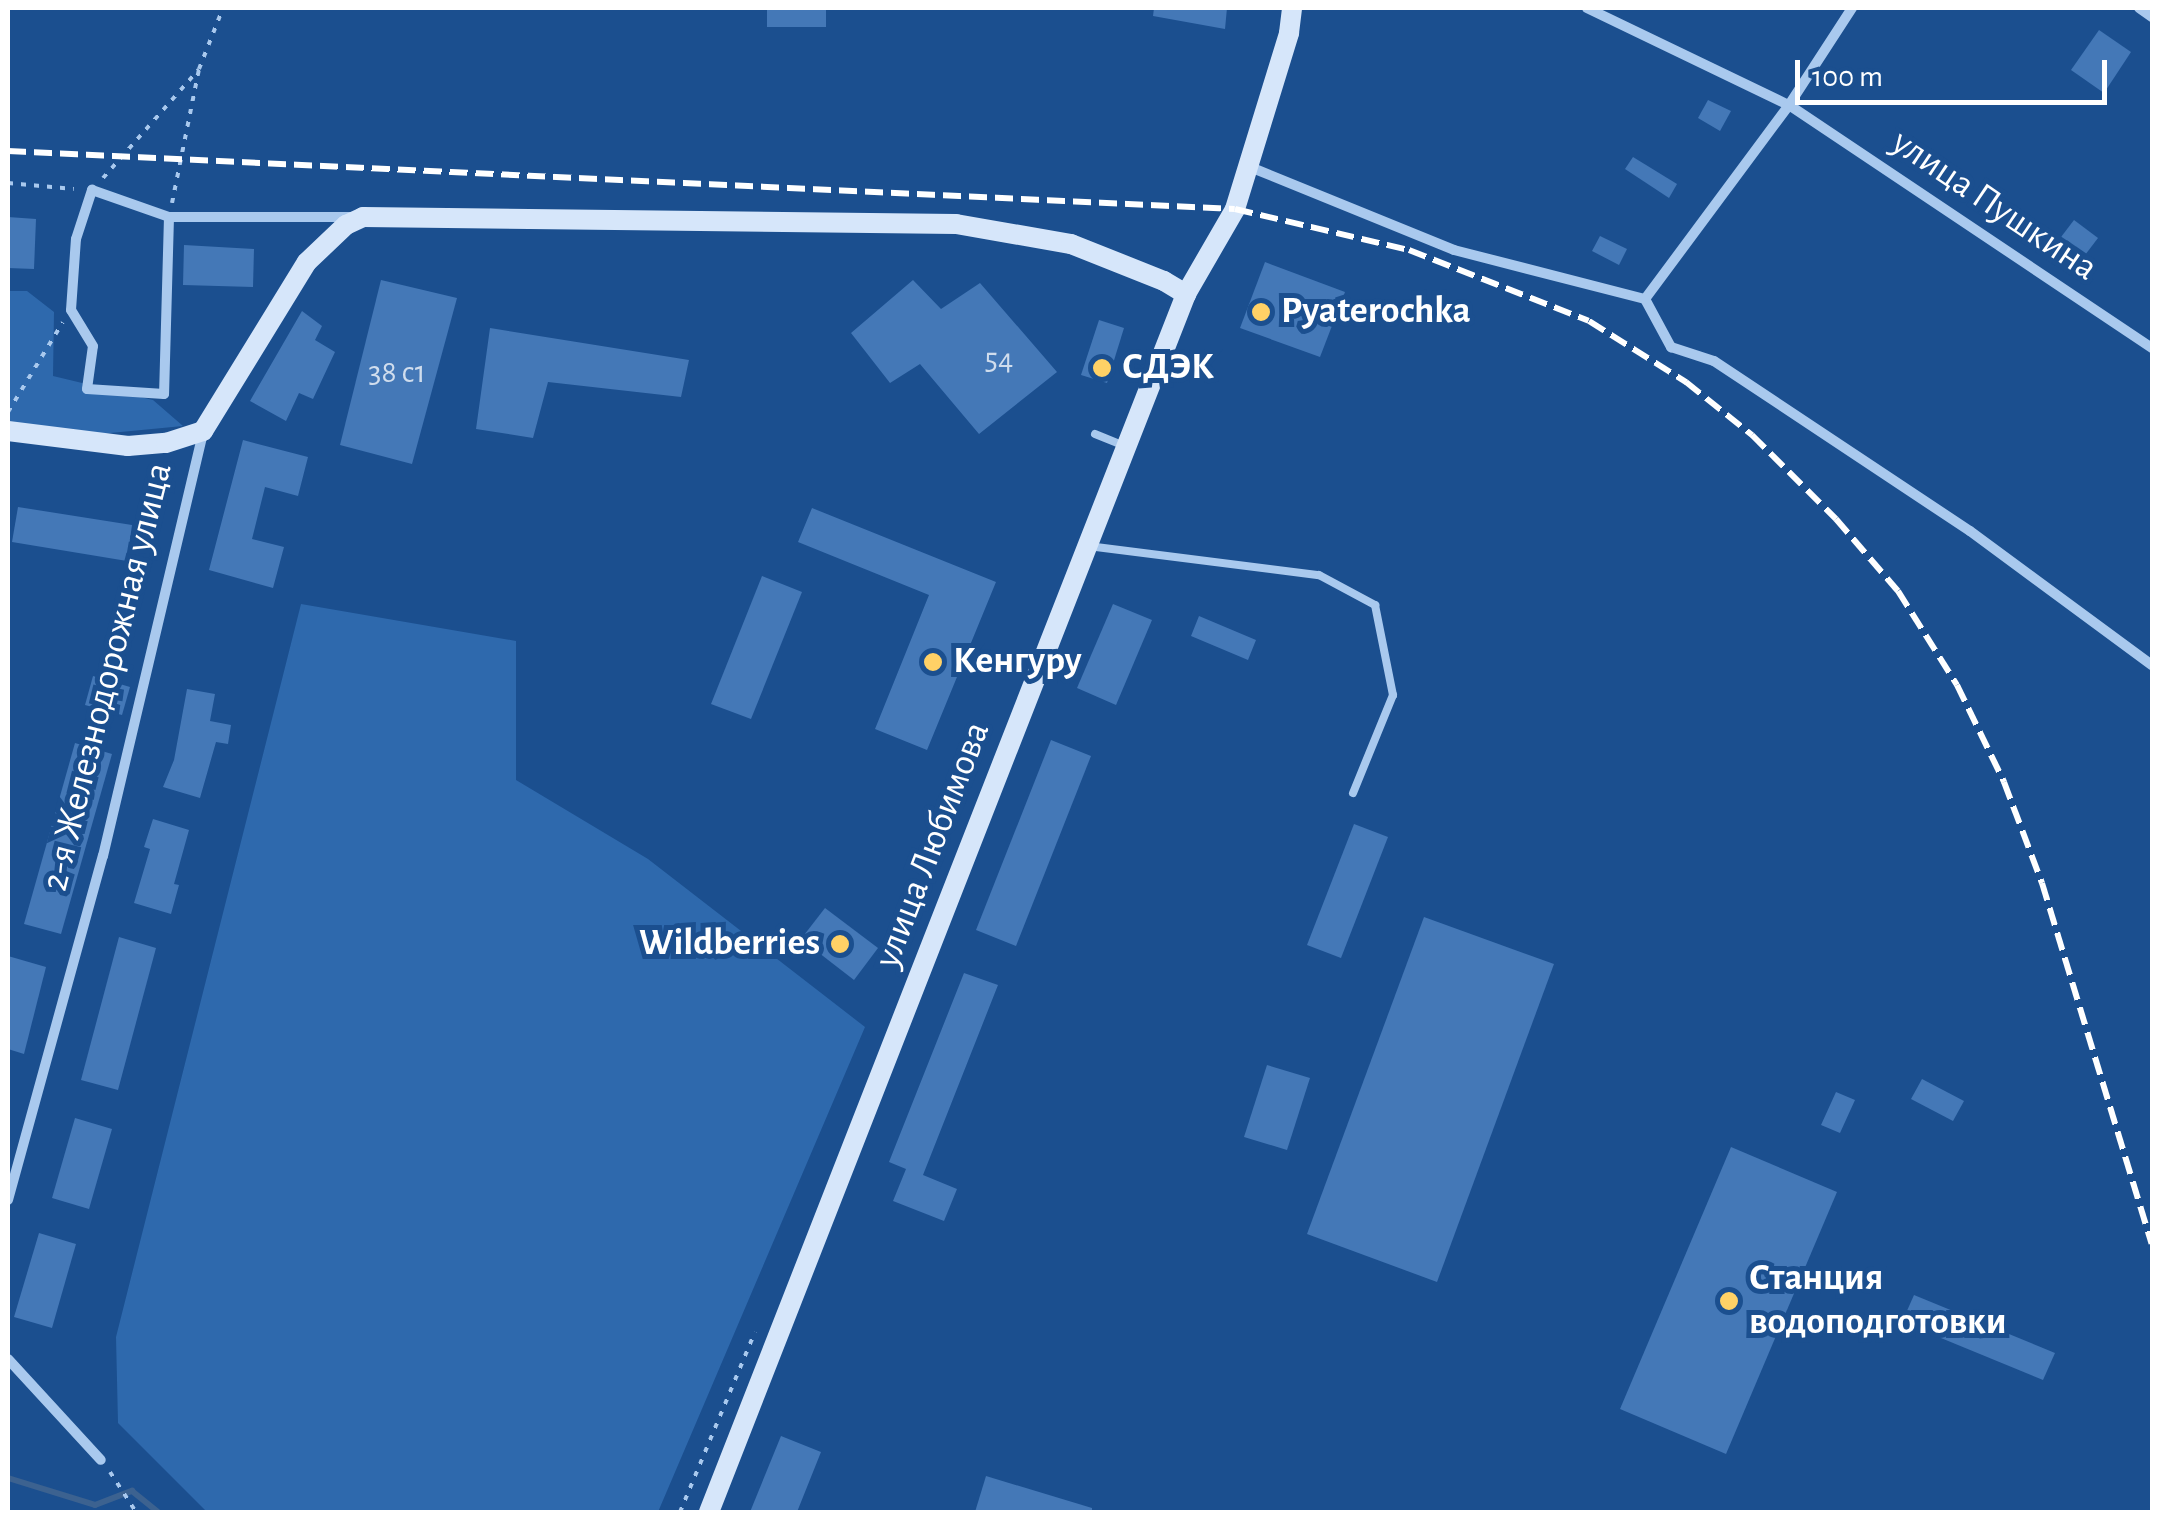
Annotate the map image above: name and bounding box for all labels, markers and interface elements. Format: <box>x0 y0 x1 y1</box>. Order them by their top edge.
scale bar <box>1800 40 2112 102</box>
text: 100 m <box>1812 62 1883 92</box>
street label: улица Пушкина <box>1882 120 2106 292</box>
place label: Pyaterochka <box>1281 289 1471 335</box>
marker: Pyaterochka <box>1250 301 1272 323</box>
house number: 54 <box>985 340 1013 378</box>
place label: СДЭК <box>1122 345 1214 391</box>
house number: 38 с1 <box>368 353 426 391</box>
marker: СДЭК <box>1091 357 1113 379</box>
street label: 2-я Железнодорожная улица <box>33 458 183 896</box>
place label: Кенгуру <box>953 639 1082 685</box>
marker: Кенгуру <box>922 651 944 673</box>
street label: улица Любимова <box>865 716 1001 974</box>
place label: Wildberries <box>639 921 820 967</box>
marker: Wildberries <box>829 933 851 955</box>
place label: Станция водоподготовки <box>1749 1256 2007 1346</box>
marker: Станция водоподготовки <box>1718 1290 1740 1312</box>

